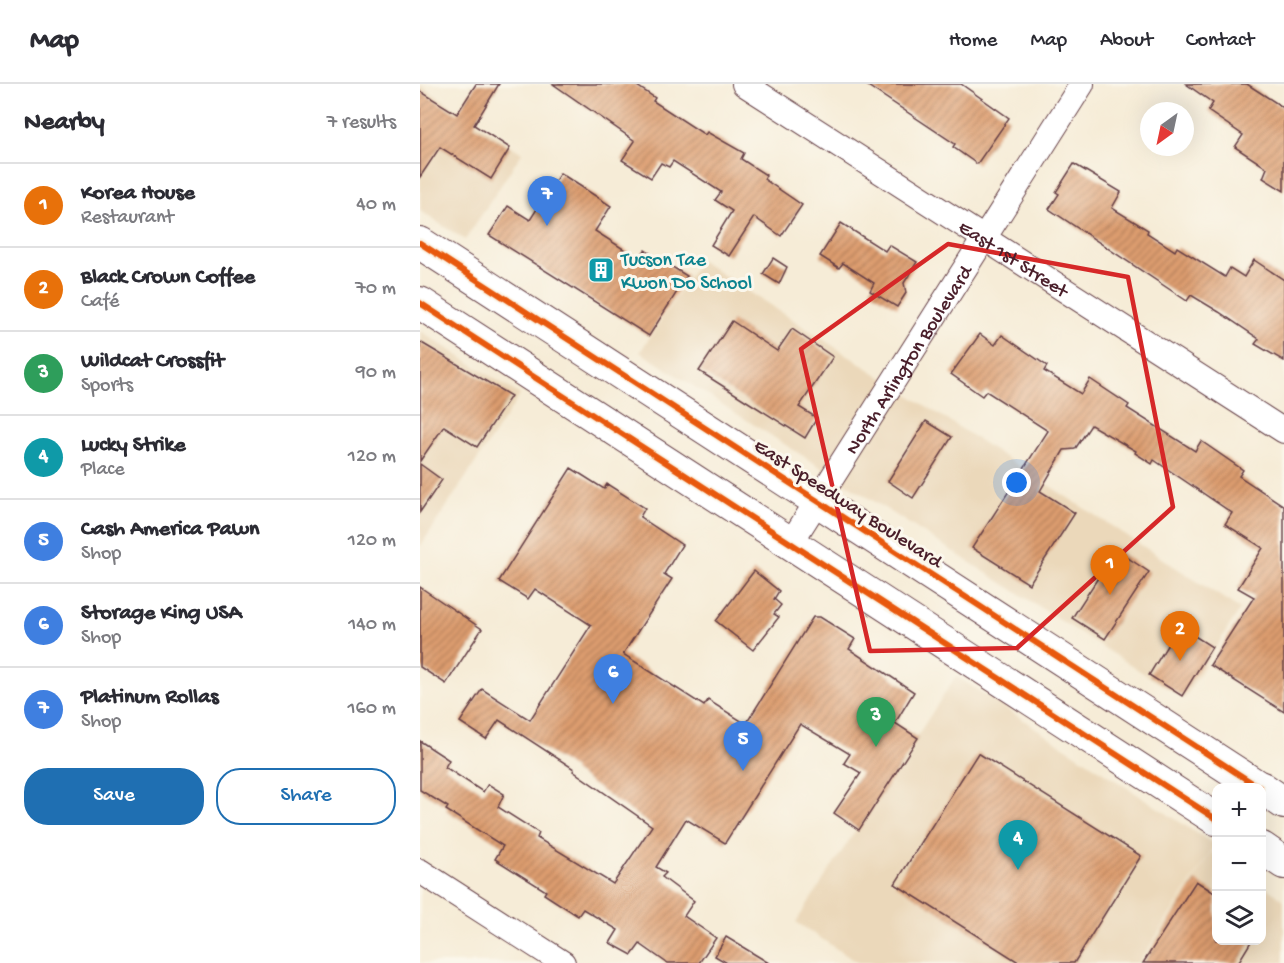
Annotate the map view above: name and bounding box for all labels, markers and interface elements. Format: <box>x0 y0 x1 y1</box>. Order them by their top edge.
text: Map <box>30 25 79 58</box>
text: Home <box>949 29 997 54</box>
text: Map <box>1030 29 1067 54</box>
text: About <box>1100 29 1153 54</box>
text: Contact <box>1186 29 1254 54</box>
north arrow <box>1140 102 1194 156</box>
text: Nearby <box>24 108 105 139</box>
text: 7 results <box>327 112 396 135</box>
pin: 7 <box>528 176 566 226</box>
text: Korea House <box>81 181 195 207</box>
text: 1 <box>39 194 48 217</box>
text: 40 m <box>356 194 396 217</box>
text: Restaurant <box>81 207 174 230</box>
street label: East 1st Street <box>953 217 1073 305</box>
place label: Tucson Tae Kwon Do School <box>620 250 752 296</box>
building icon: Tucson Tae Kwon Do School <box>586 255 616 285</box>
street label: North Arlington Boulevard <box>842 260 980 460</box>
text: Black Crown Coffee <box>81 265 255 291</box>
text: 2 <box>39 278 48 301</box>
text: 70 m <box>355 278 396 301</box>
text: Café <box>81 291 119 314</box>
text: Wildcat Crossfit <box>81 349 224 375</box>
text: 3 <box>38 362 49 385</box>
text: 90 m <box>356 362 396 385</box>
text: Sports <box>81 375 133 398</box>
text: Lucky Strike <box>81 433 186 459</box>
street label: East Speedway Boulevard <box>749 435 947 576</box>
text: 4 <box>39 446 48 469</box>
text: 120 m <box>348 446 396 469</box>
text: Place <box>81 459 125 482</box>
your location <box>1002 468 1031 497</box>
text: Cash America Pawn <box>81 517 260 543</box>
text: 5 <box>38 530 49 553</box>
text: 120 m <box>348 530 396 553</box>
text: Shop <box>81 543 121 566</box>
pin: 1 <box>1090 546 1130 595</box>
text: Storage King USA <box>81 601 242 627</box>
pin: 2 <box>1160 612 1200 661</box>
text: 6 <box>38 614 49 637</box>
text: 140 m <box>348 614 396 637</box>
text: Shop <box>81 627 121 650</box>
pin: 6 <box>594 654 632 704</box>
text: Platinum Rollas <box>81 685 219 711</box>
text: 7 <box>38 698 49 721</box>
text: 160 m <box>347 698 396 721</box>
pin: 3 <box>856 698 896 747</box>
text: Shop <box>81 711 121 734</box>
pin: 5 <box>724 722 762 771</box>
button: Save <box>24 768 204 825</box>
button: Share <box>216 768 396 825</box>
map controls <box>1212 783 1266 945</box>
button: + <box>1212 783 1266 837</box>
pin: 4 <box>998 820 1038 870</box>
button: − <box>1212 837 1266 891</box>
button: layers <box>1212 891 1266 945</box>

